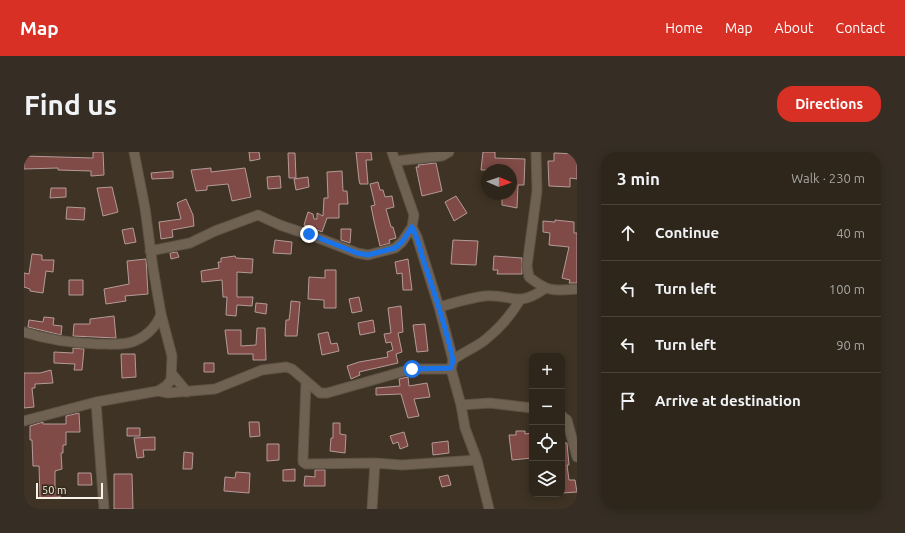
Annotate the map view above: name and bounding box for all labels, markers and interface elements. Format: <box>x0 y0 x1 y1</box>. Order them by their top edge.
text: Map <box>20 17 59 39</box>
text: Home <box>665 20 703 36</box>
text: Map <box>725 20 753 36</box>
text: About <box>775 20 814 36</box>
text: Contact <box>836 20 885 36</box>
button: Directions <box>777 86 881 122</box>
text: Find us <box>24 89 117 120</box>
north arrow <box>481 164 517 200</box>
text: 3 min <box>617 169 660 188</box>
text: Walk · 230 m <box>791 171 865 185</box>
icon: ahead <box>617 222 639 244</box>
text: Continue <box>655 224 719 241</box>
route end <box>300 225 318 243</box>
text: 40 m <box>836 226 865 240</box>
icon: left <box>617 278 639 300</box>
text: Turn left <box>655 280 716 297</box>
text: 100 m <box>829 282 865 296</box>
icon: left <box>617 334 639 356</box>
text: Turn left <box>655 336 716 353</box>
text: 90 m <box>836 338 865 352</box>
map controls <box>529 353 565 497</box>
button: + <box>529 353 565 389</box>
route start <box>403 360 421 378</box>
button: − <box>529 389 565 425</box>
icon: arrive <box>617 390 639 412</box>
text: Arrive at destination <box>655 392 801 409</box>
button: locate <box>529 425 565 461</box>
button: layers <box>529 461 565 497</box>
scale bar <box>36 481 103 500</box>
text: 50 m <box>42 484 66 496</box>

